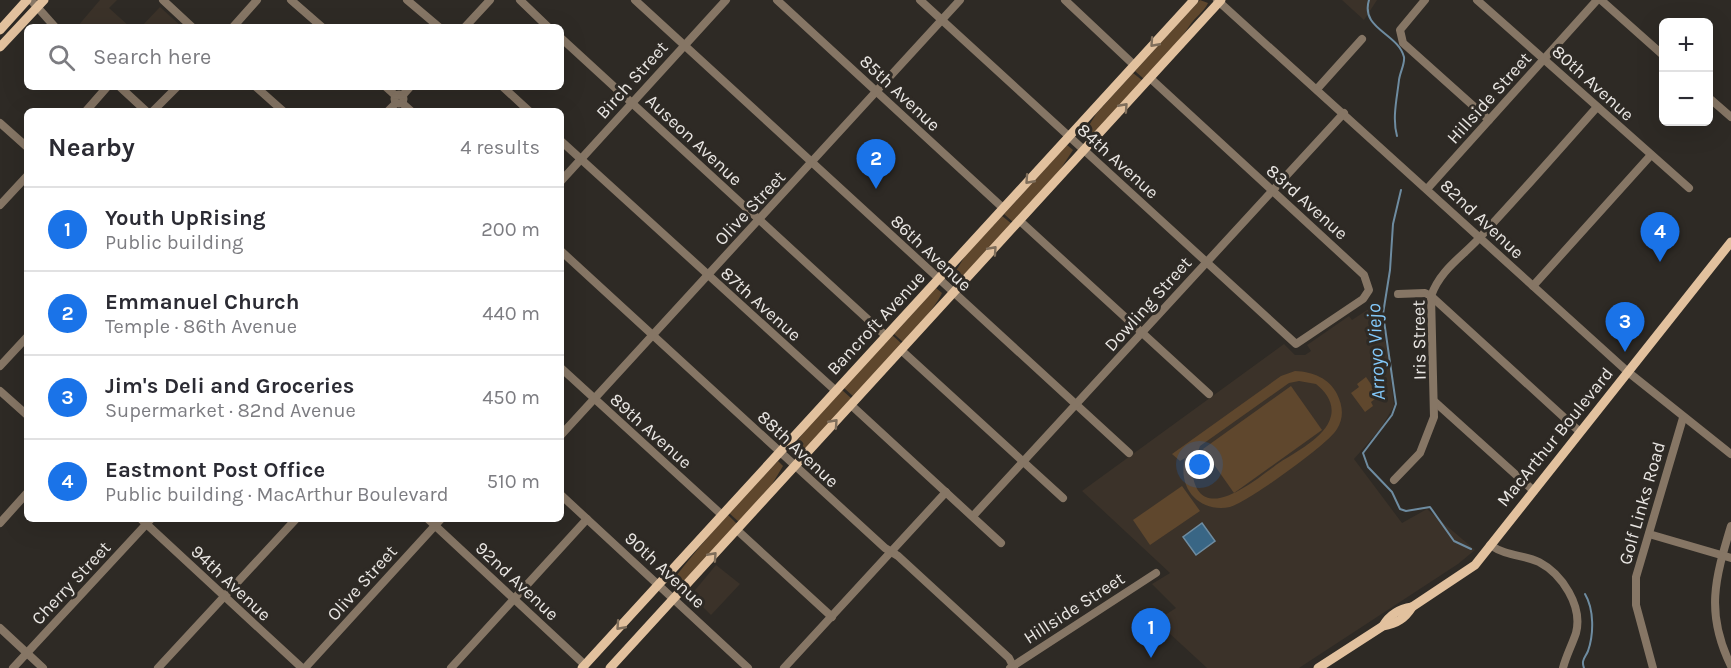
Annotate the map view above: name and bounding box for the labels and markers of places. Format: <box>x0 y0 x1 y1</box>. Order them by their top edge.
pin: 2 <box>856 140 896 189</box>
pin: 4 <box>1640 212 1680 262</box>
pin: 3 <box>1606 302 1644 352</box>
pin: 1 <box>1132 608 1170 658</box>

